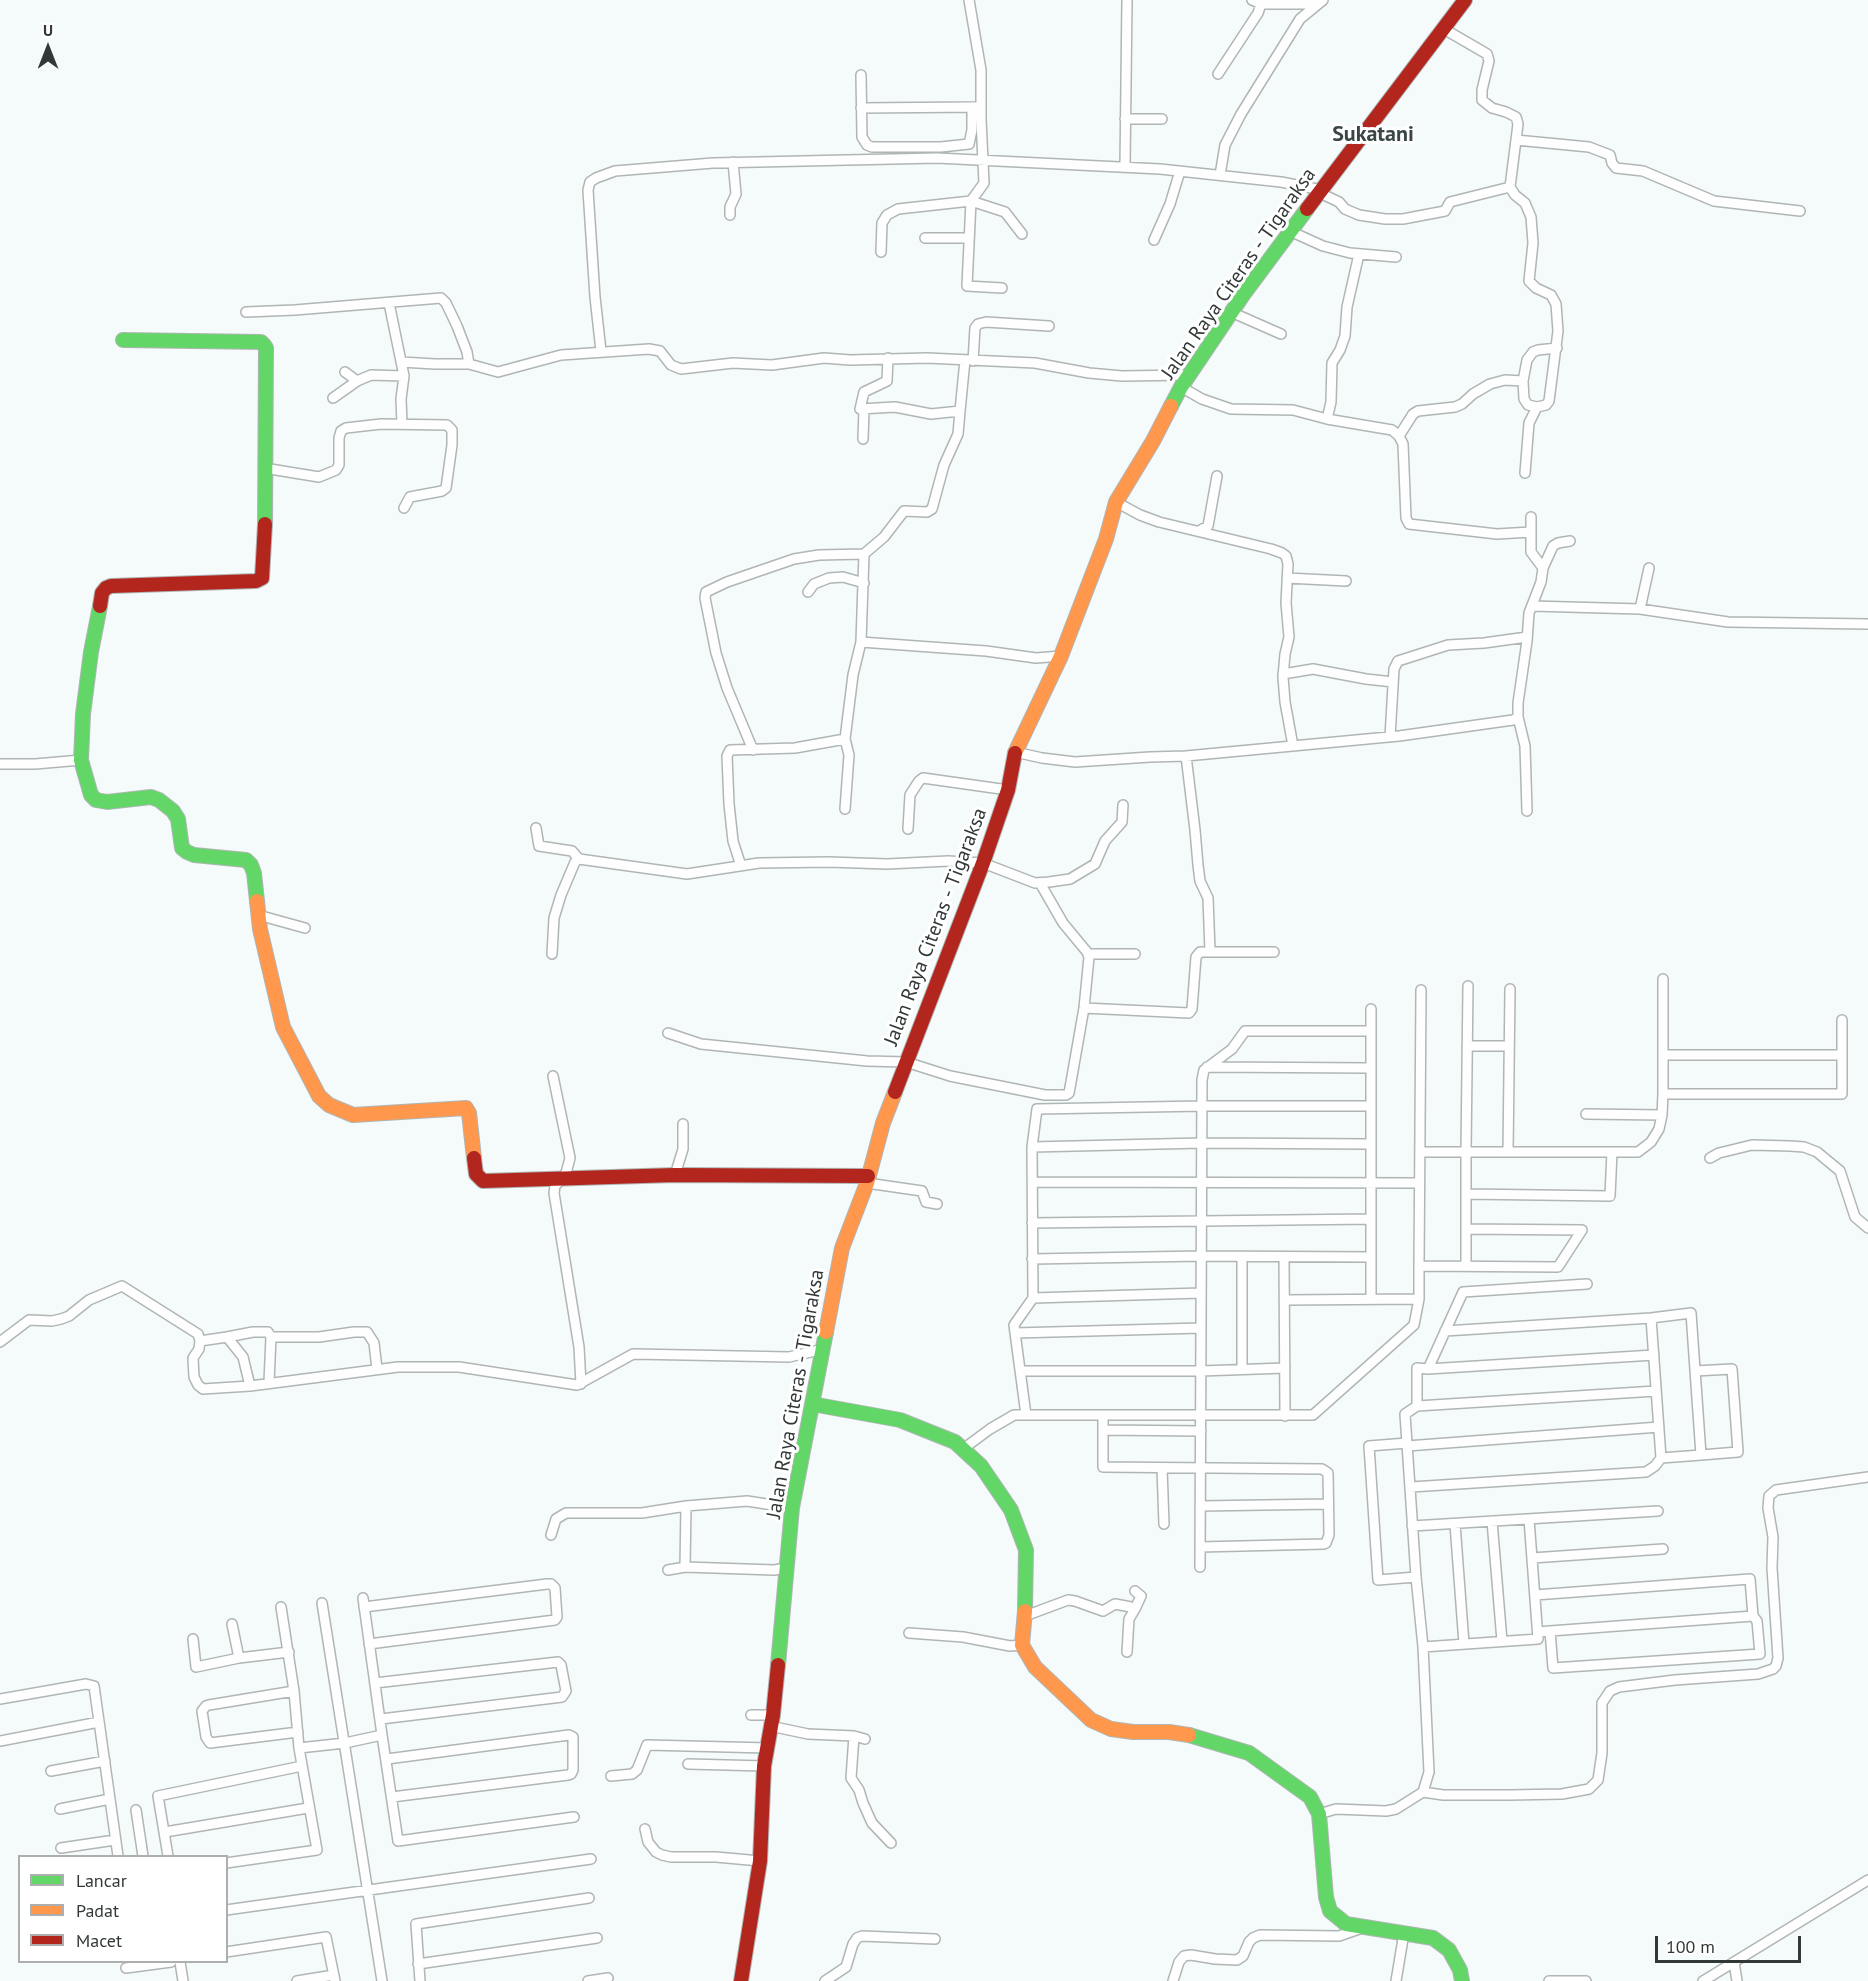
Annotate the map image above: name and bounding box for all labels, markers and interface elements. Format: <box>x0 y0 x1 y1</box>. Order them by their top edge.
north arrow <box>18 18 78 78</box>
text: U <box>43 20 53 40</box>
district label: Sukatani <box>1332 122 1414 148</box>
street label: Jalan Raya Citeras - Tigaraksa <box>1157 164 1321 384</box>
street label: Jalan Raya Citeras - Tigaraksa <box>880 805 992 1049</box>
street label: Jalan Raya Citeras - Tigaraksa <box>762 1268 830 1520</box>
legend <box>18 1855 228 1963</box>
text: Lancar <box>76 1869 127 1892</box>
text: Padat <box>76 1899 119 1922</box>
scale bar <box>1658 1924 1804 1962</box>
text: Macet <box>76 1929 122 1952</box>
text: 100 m <box>1666 1935 1715 1958</box>

